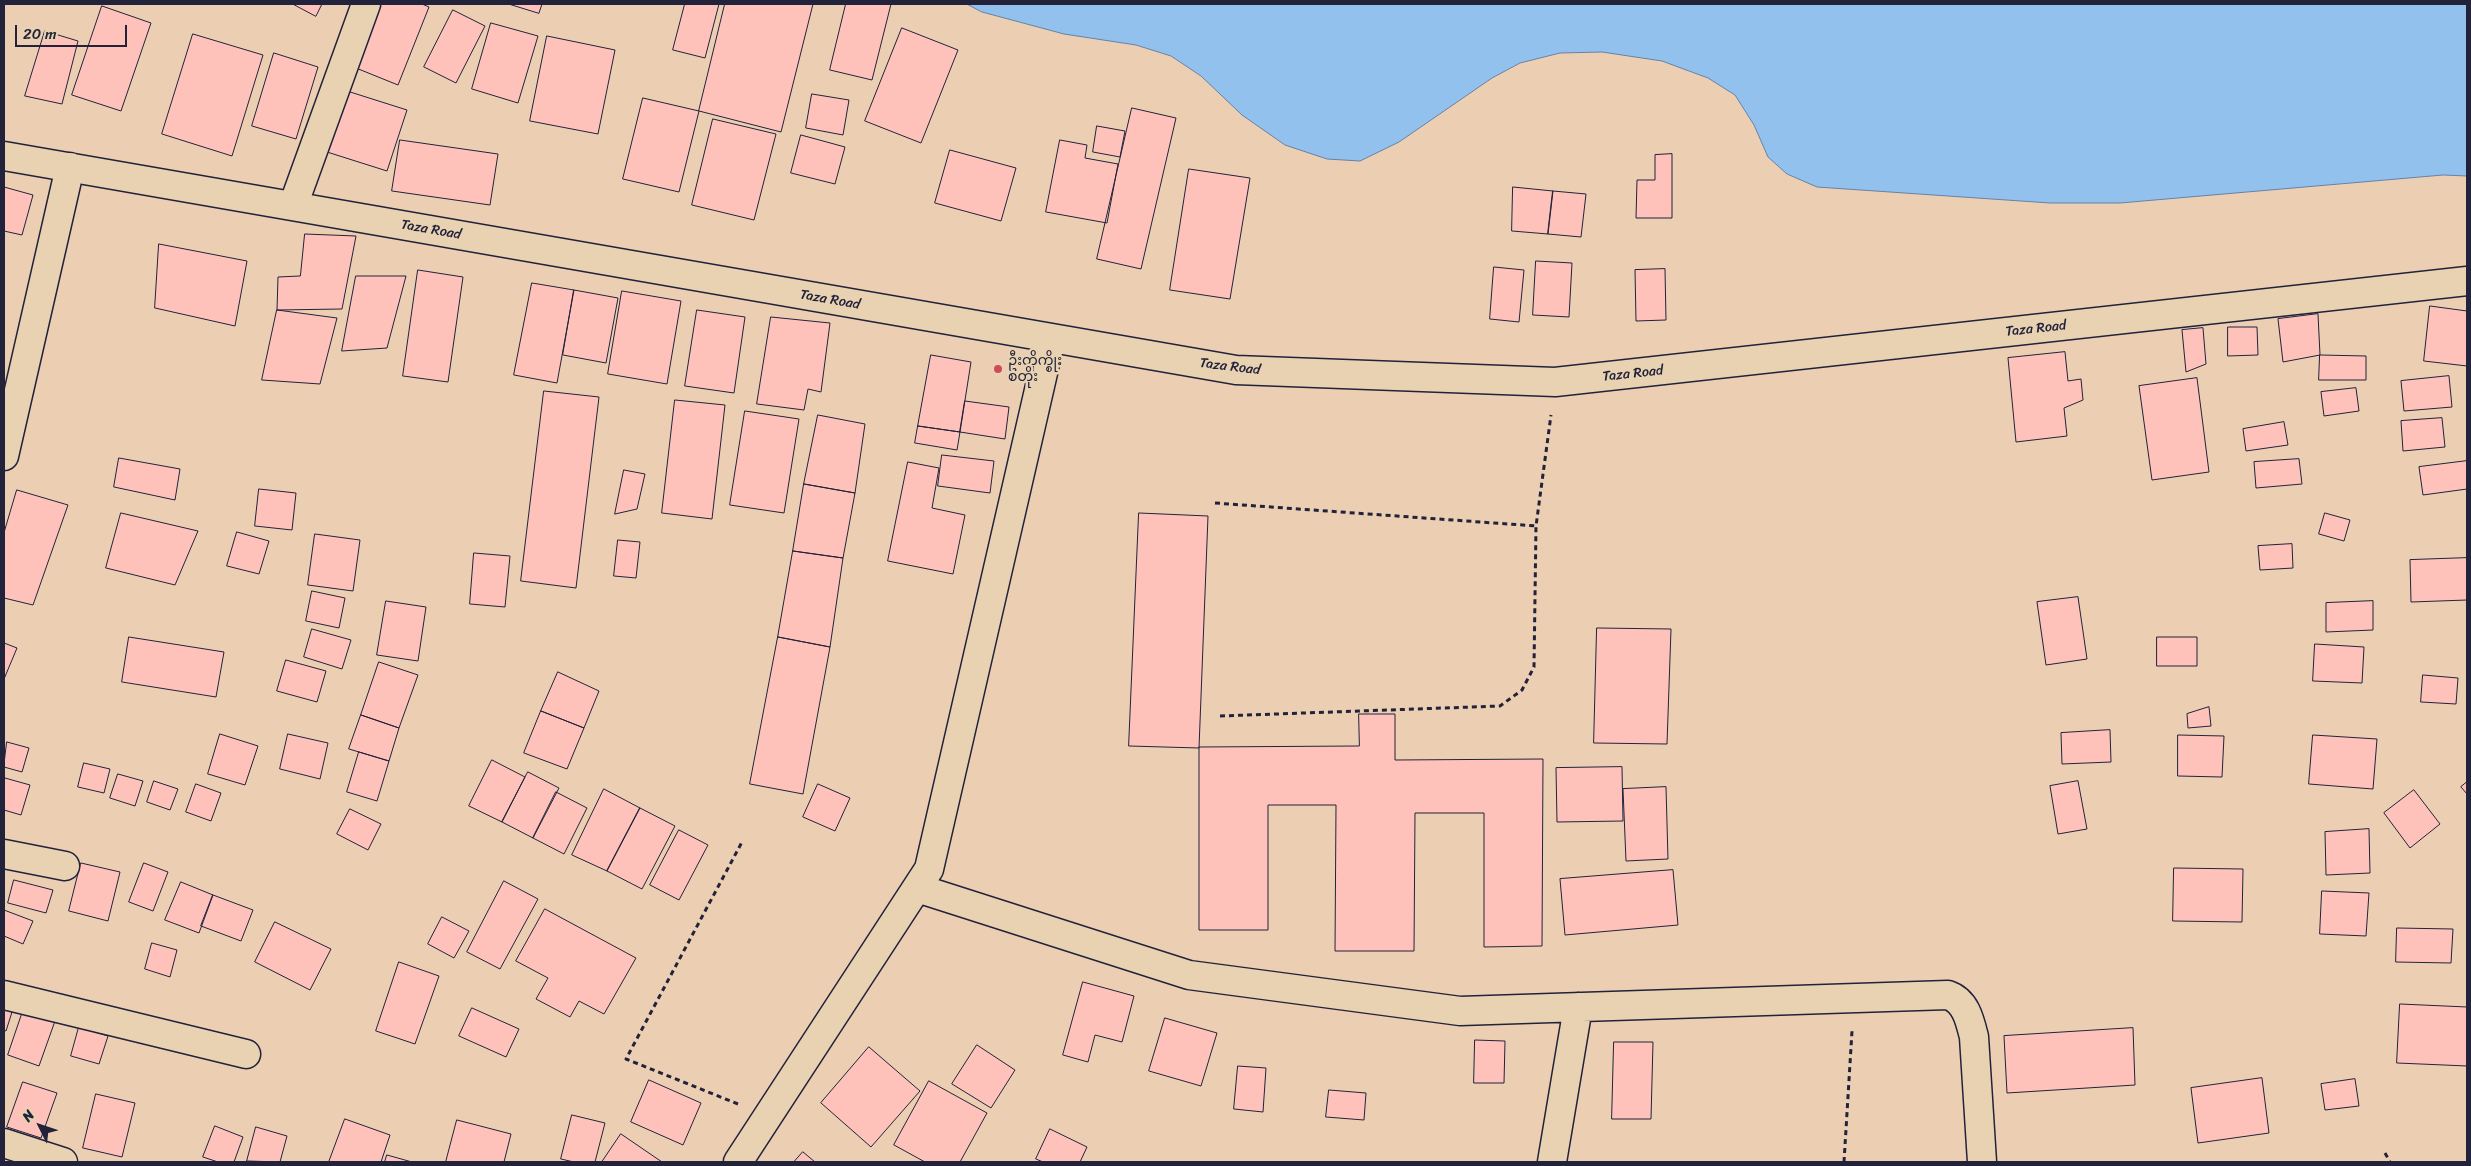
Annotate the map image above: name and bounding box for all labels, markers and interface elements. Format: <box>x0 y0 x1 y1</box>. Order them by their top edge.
scale bar <box>18 15 130 47</box>
text: 20 m <box>23 21 57 47</box>
street label: Taza Road <box>400 216 462 244</box>
street label: Taza Road <box>799 286 861 314</box>
street label: Taza Road <box>2005 317 2067 341</box>
place label: ဦးတိုက္စိုး စတိုး <box>1008 353 1062 386</box>
street label: Taza Road <box>1199 355 1261 379</box>
street label: Taza Road <box>1602 362 1664 386</box>
marker: ဦးတိုက္စိုး စတိုး <box>992 363 1004 375</box>
north arrow <box>15 1101 65 1151</box>
text: N <box>16 1104 41 1128</box>

